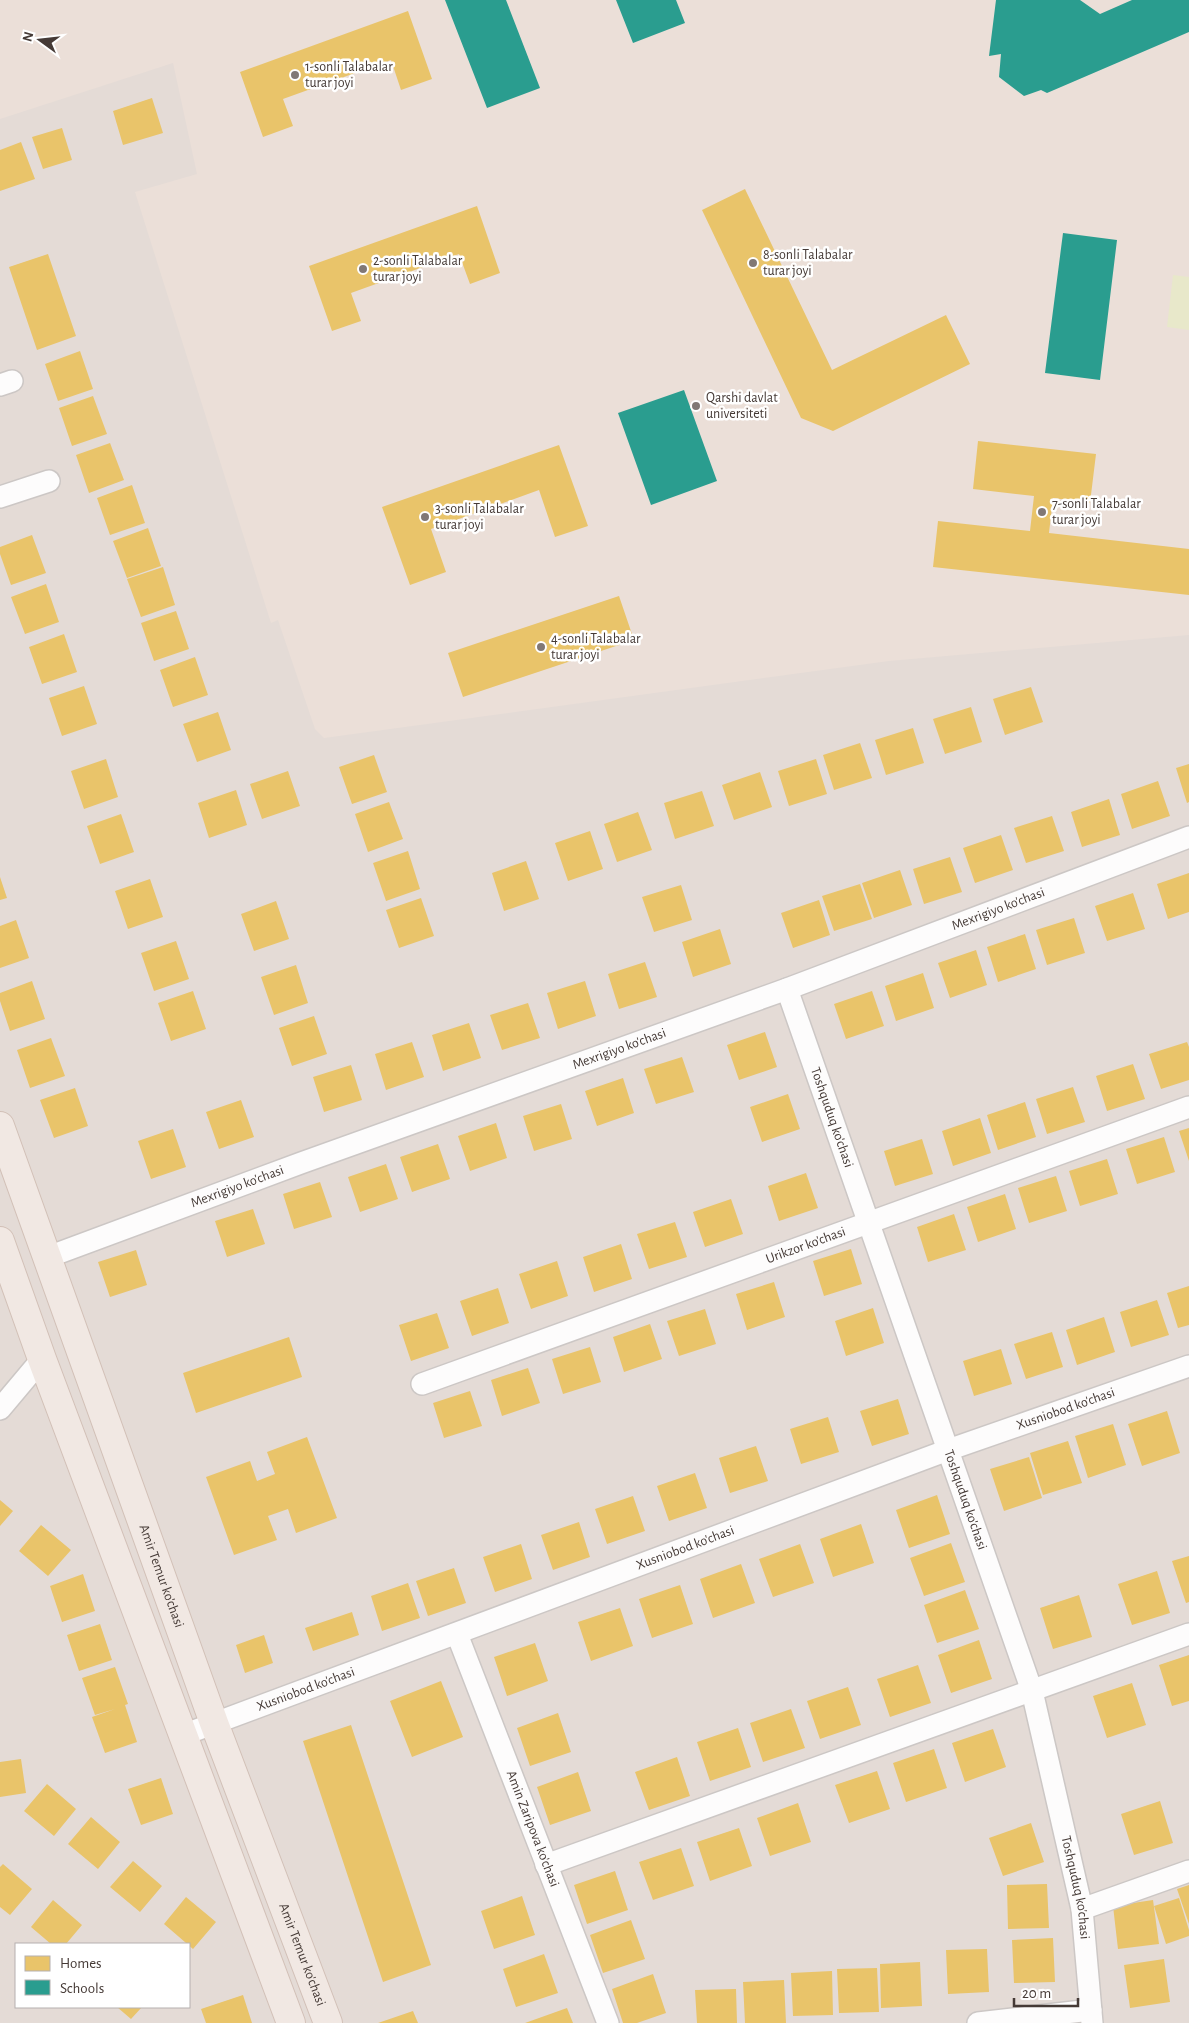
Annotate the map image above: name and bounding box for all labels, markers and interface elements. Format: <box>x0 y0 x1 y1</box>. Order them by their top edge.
north arrow <box>15 15 65 65</box>
text: N <box>20 30 36 43</box>
place label: 1-sonli Talabalar turar joyi <box>305 60 393 90</box>
marker: 1-sonli Talabalar turar joyi <box>289 69 301 81</box>
place label: 8-sonli Talabalar turar joyi <box>763 248 853 278</box>
place label: 2-sonli Talabalar turar joyi <box>373 254 463 284</box>
marker: 8-sonli Talabalar turar joyi <box>747 257 759 269</box>
marker: 2-sonli Talabalar turar joyi <box>357 263 369 275</box>
place label: Qarshi davlat universiteti <box>706 391 778 421</box>
marker: Qarshi davlat universiteti <box>690 400 702 412</box>
place label: 7-sonli Talabalar turar joyi <box>1052 497 1141 527</box>
place label: 3-sonli Talabalar turar joyi <box>435 502 524 532</box>
marker: 7-sonli Talabalar turar joyi <box>1036 506 1048 518</box>
marker: 3-sonli Talabalar turar joyi <box>419 511 431 523</box>
place label: 4-sonli Talabalar turar joyi <box>551 632 641 662</box>
marker: 4-sonli Talabalar turar joyi <box>535 641 547 653</box>
street label: Mexrigiyo ko'chasi <box>950 885 1047 933</box>
street label: Mexrigiyo ko'chasi <box>571 1026 668 1072</box>
street label: Toshquduq ko'chasi <box>808 1065 856 1169</box>
street label: Mexrigiyo ko'chasi <box>189 1163 286 1210</box>
street label: Urikzor ko'chasi <box>764 1225 848 1266</box>
street label: Xusniobod ko'chasi <box>1015 1385 1117 1433</box>
street label: Toshquduq ko'chasi <box>941 1448 989 1552</box>
street label: Amir Temur ko'chasi <box>136 1522 186 1629</box>
street label: Xusniobod ko'chasi <box>634 1523 736 1572</box>
street label: Xusniobod ko'chasi <box>255 1665 357 1714</box>
street label: Amin Zaripova ko'chasi <box>504 1769 562 1889</box>
street label: Toshquduq ko'chasi <box>1058 1835 1092 1940</box>
street label: Amir Temur ko'chasi <box>276 1901 328 2008</box>
legend <box>15 1943 190 2008</box>
text: Homes <box>60 1956 102 1971</box>
scale bar <box>1014 1976 1078 2008</box>
text: Schools <box>60 1981 104 1996</box>
text: 20 m <box>1022 1986 1051 2001</box>

